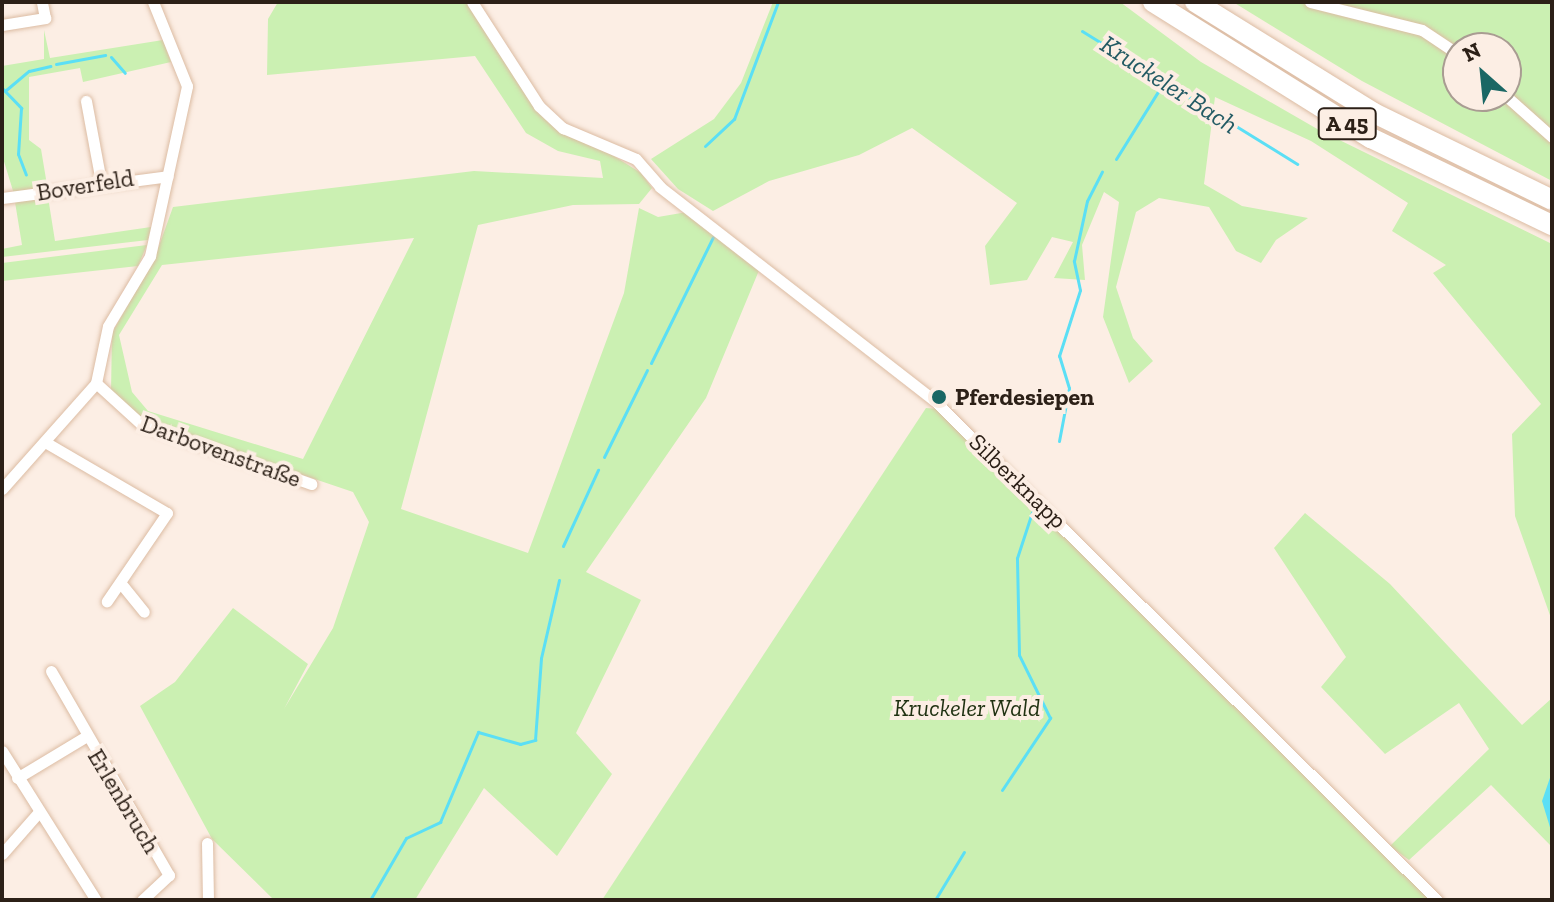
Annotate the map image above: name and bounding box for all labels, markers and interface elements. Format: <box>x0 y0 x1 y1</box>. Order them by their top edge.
water label: Kruckeler Bach <box>1094 29 1244 141</box>
north arrow <box>1442 32 1522 112</box>
text: N <box>1458 36 1485 68</box>
road number: A 45 <box>1317 106 1377 142</box>
street label: Boverfeld <box>34 163 136 207</box>
place label: Pferdesiepen <box>955 383 1094 411</box>
marker: Pferdesiepen <box>930 388 948 406</box>
street label: Darbovenstraße <box>137 409 305 493</box>
street label: Silberknapp <box>963 428 1073 534</box>
park label: Kruckeler Wald <box>893 694 1041 722</box>
street label: Erlenbruch <box>82 744 166 858</box>

